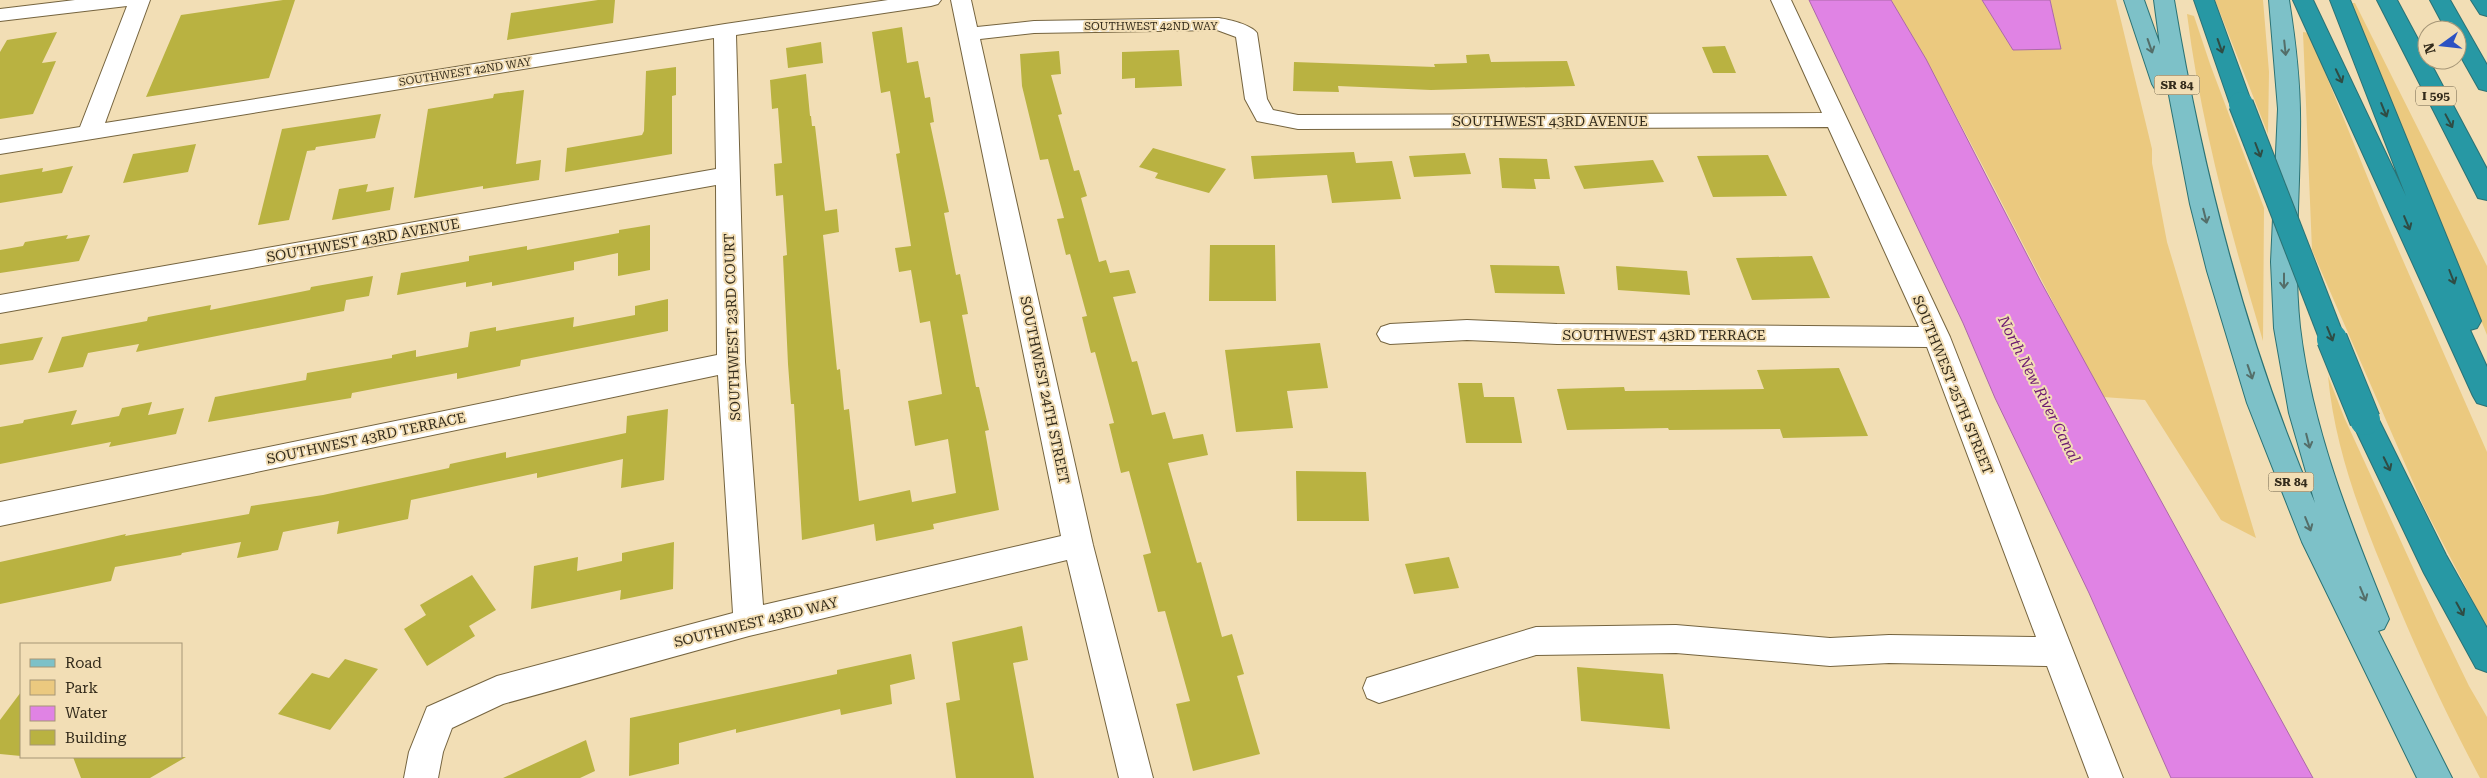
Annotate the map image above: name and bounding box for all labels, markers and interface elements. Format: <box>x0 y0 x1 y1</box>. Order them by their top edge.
street label: SOUTHWEST 42ND WAY <box>1084 20 1218 33</box>
north arrow <box>2417 20 2467 70</box>
one-way arrow <box>2146 38 2156 54</box>
one-way arrow <box>2216 38 2225 53</box>
one-way arrow <box>2280 40 2290 56</box>
text: N <box>2420 41 2439 56</box>
street label: SOUTHWEST 42ND WAY <box>398 55 532 89</box>
one-way arrow <box>2334 68 2344 83</box>
road number: SR 84 <box>2154 76 2200 94</box>
road number: I 595 <box>2416 86 2456 105</box>
one-way arrow <box>2380 102 2390 117</box>
street label: SOUTHWEST 43RD AVENUE <box>1452 113 1648 129</box>
one-way arrow <box>2445 113 2454 128</box>
one-way arrow <box>2254 142 2263 157</box>
one-way arrow <box>2201 208 2210 224</box>
street label: SOUTHWEST 43RD AVENUE <box>265 215 461 265</box>
one-way arrow <box>2402 215 2412 230</box>
street label: SOUTHWEST 23RD COURT <box>721 233 743 421</box>
one-way arrow <box>2448 269 2457 284</box>
one-way arrow <box>2279 272 2289 288</box>
street label: SOUTHWEST 25TH STREET <box>1910 293 1996 477</box>
street label: SOUTHWEST 24TH STREET <box>1017 295 1073 485</box>
water label: North New River Canal <box>1994 312 2084 466</box>
one-way arrow <box>2326 326 2335 341</box>
street label: SOUTHWEST 43RD TERRACE <box>1563 327 1765 343</box>
one-way arrow <box>2246 364 2255 379</box>
street label: SOUTHWEST 43RD TERRACE <box>265 409 467 467</box>
one-way arrow <box>2304 432 2313 448</box>
one-way arrow <box>2382 456 2392 471</box>
road number: SR 84 <box>2268 472 2314 492</box>
one-way arrow <box>2304 516 2313 531</box>
one-way arrow <box>2359 586 2368 601</box>
street label: SOUTHWEST 43RD WAY <box>672 594 840 650</box>
one-way arrow <box>2456 601 2465 616</box>
legend <box>20 643 182 758</box>
text: Road <box>65 654 102 672</box>
text: Park <box>65 679 99 697</box>
text: Water <box>65 704 107 722</box>
text: Building <box>65 729 127 747</box>

